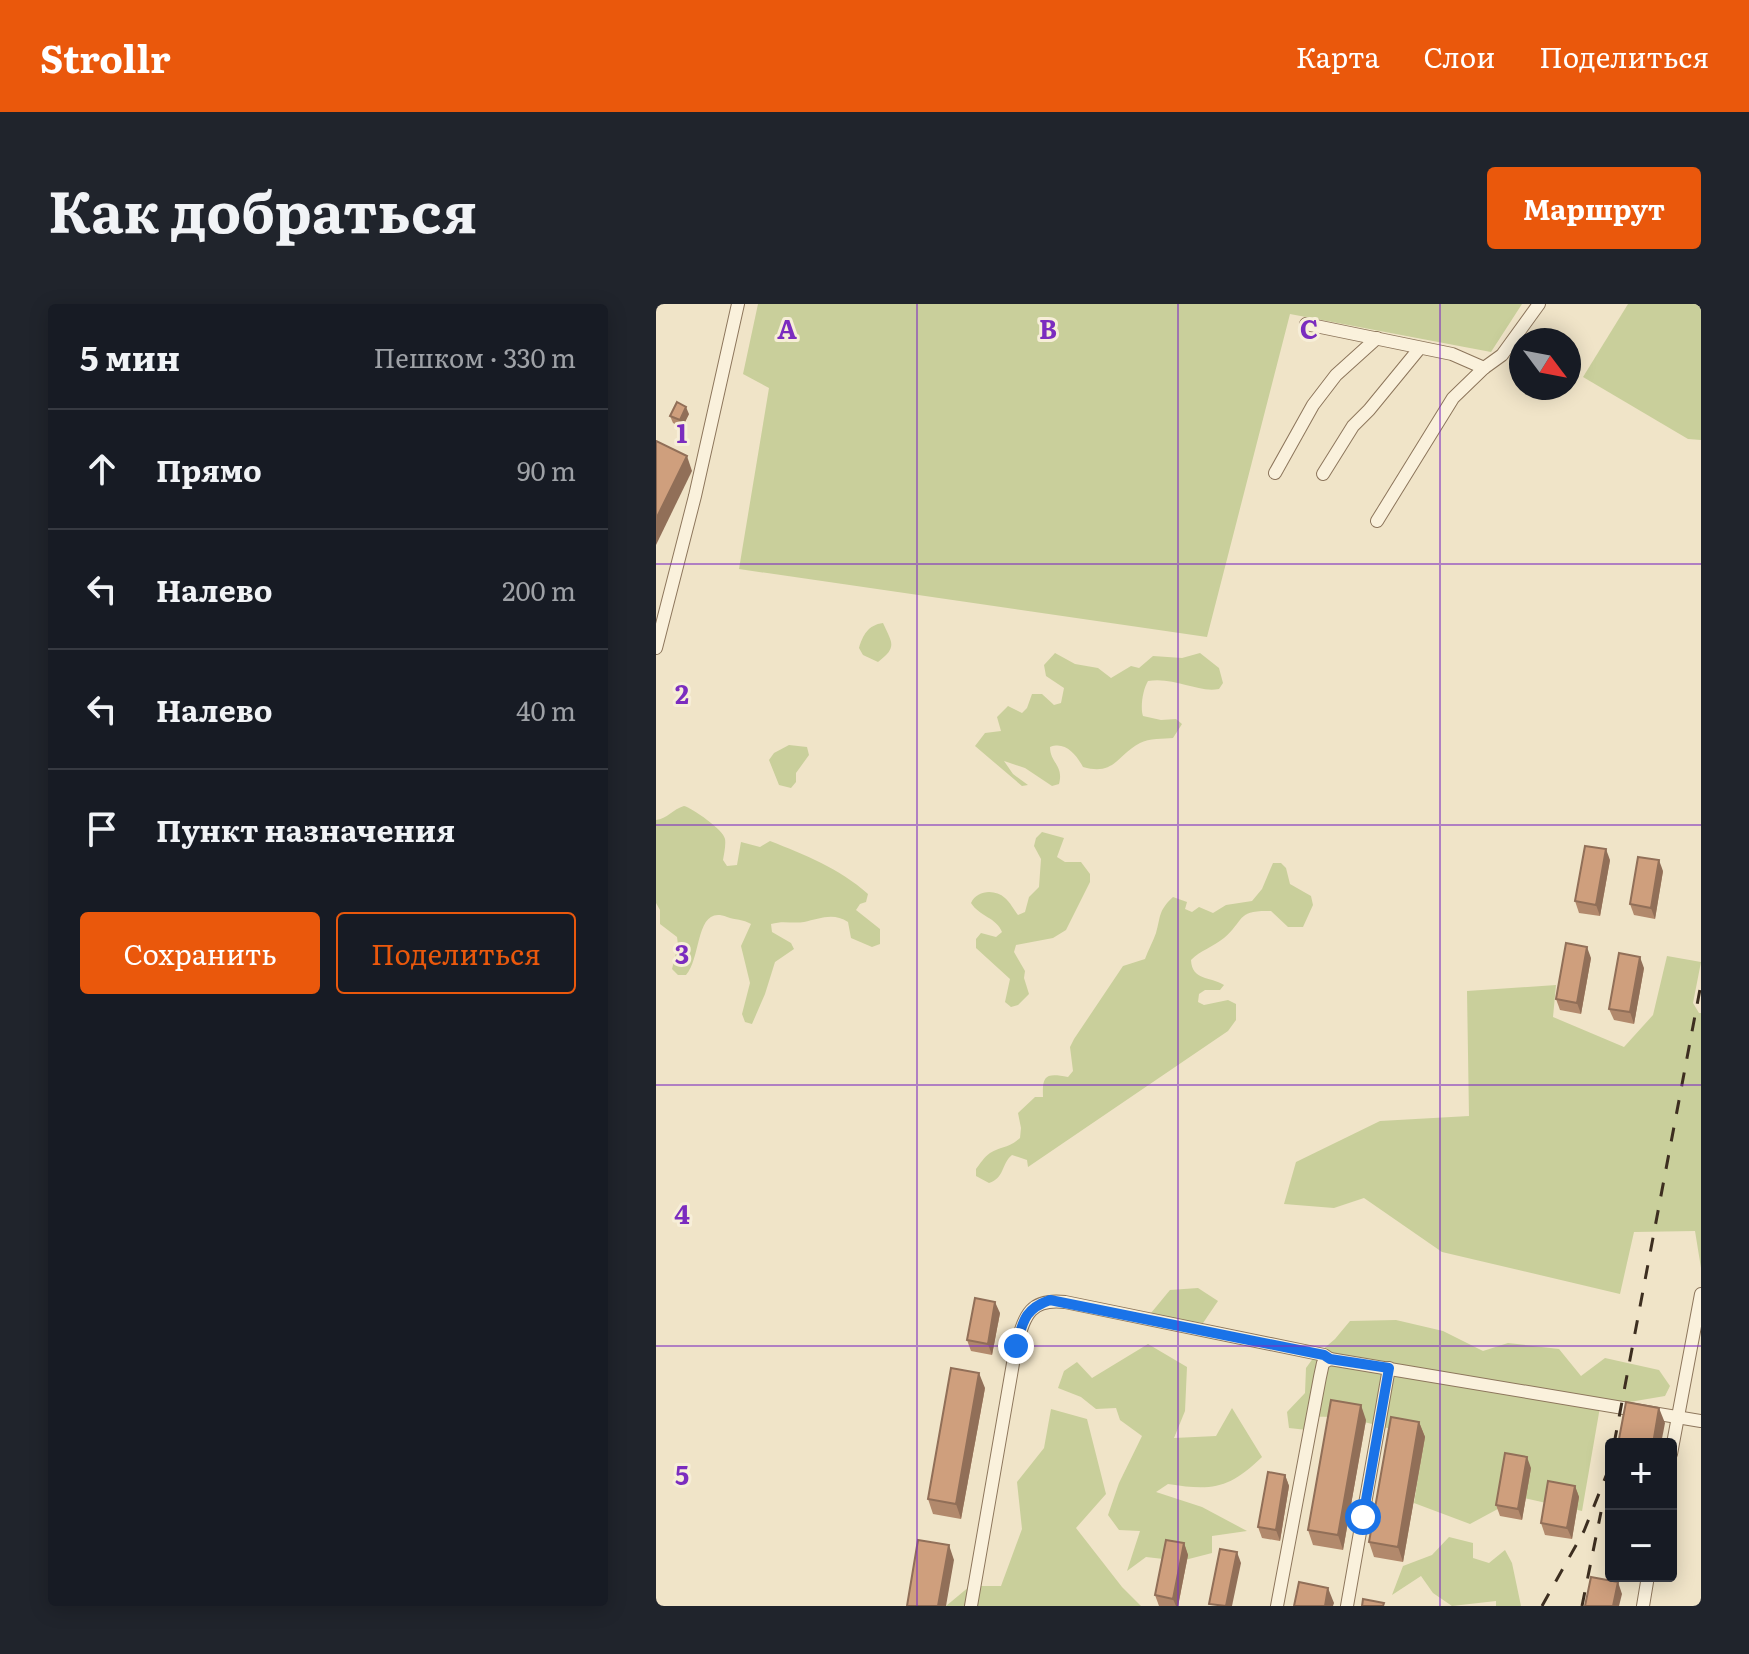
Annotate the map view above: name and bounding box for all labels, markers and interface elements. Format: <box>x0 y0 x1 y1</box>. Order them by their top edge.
text: Strollr <box>40 28 171 85</box>
text: Карта <box>1296 35 1380 77</box>
text: Слои <box>1424 35 1495 77</box>
text: Поделиться <box>1539 35 1709 77</box>
text: Как добраться <box>48 167 477 250</box>
button: Маршрут <box>1487 167 1701 249</box>
text: A <box>777 308 797 347</box>
text: B <box>1039 308 1057 347</box>
text: C <box>1300 308 1318 347</box>
north arrow <box>1509 328 1581 400</box>
text: 5 мин <box>80 331 180 381</box>
text: Пешком · 330 m <box>373 337 576 376</box>
text: 1 <box>677 412 688 451</box>
icon: ahead <box>80 447 124 491</box>
text: Прямо <box>156 447 262 491</box>
text: 90 m <box>517 450 576 489</box>
icon: left <box>80 567 124 611</box>
text: Налево <box>156 567 272 611</box>
text: 200 m <box>502 570 576 609</box>
text: 2 <box>675 673 689 712</box>
icon: left <box>80 687 124 731</box>
text: Налево <box>156 687 272 731</box>
text: 40 m <box>516 690 576 729</box>
icon: arrive <box>80 807 124 851</box>
text: Пункт назначения <box>156 807 455 851</box>
button: Сохранить <box>80 912 320 994</box>
button: Поделиться <box>336 912 576 994</box>
text: 3 <box>675 933 689 972</box>
text: 4 <box>674 1193 690 1232</box>
route end <box>998 1328 1034 1364</box>
map controls <box>1605 1438 1677 1582</box>
button: + <box>1605 1438 1677 1510</box>
text: 5 <box>675 1454 689 1493</box>
route start <box>1345 1499 1381 1535</box>
button: − <box>1605 1510 1677 1582</box>

